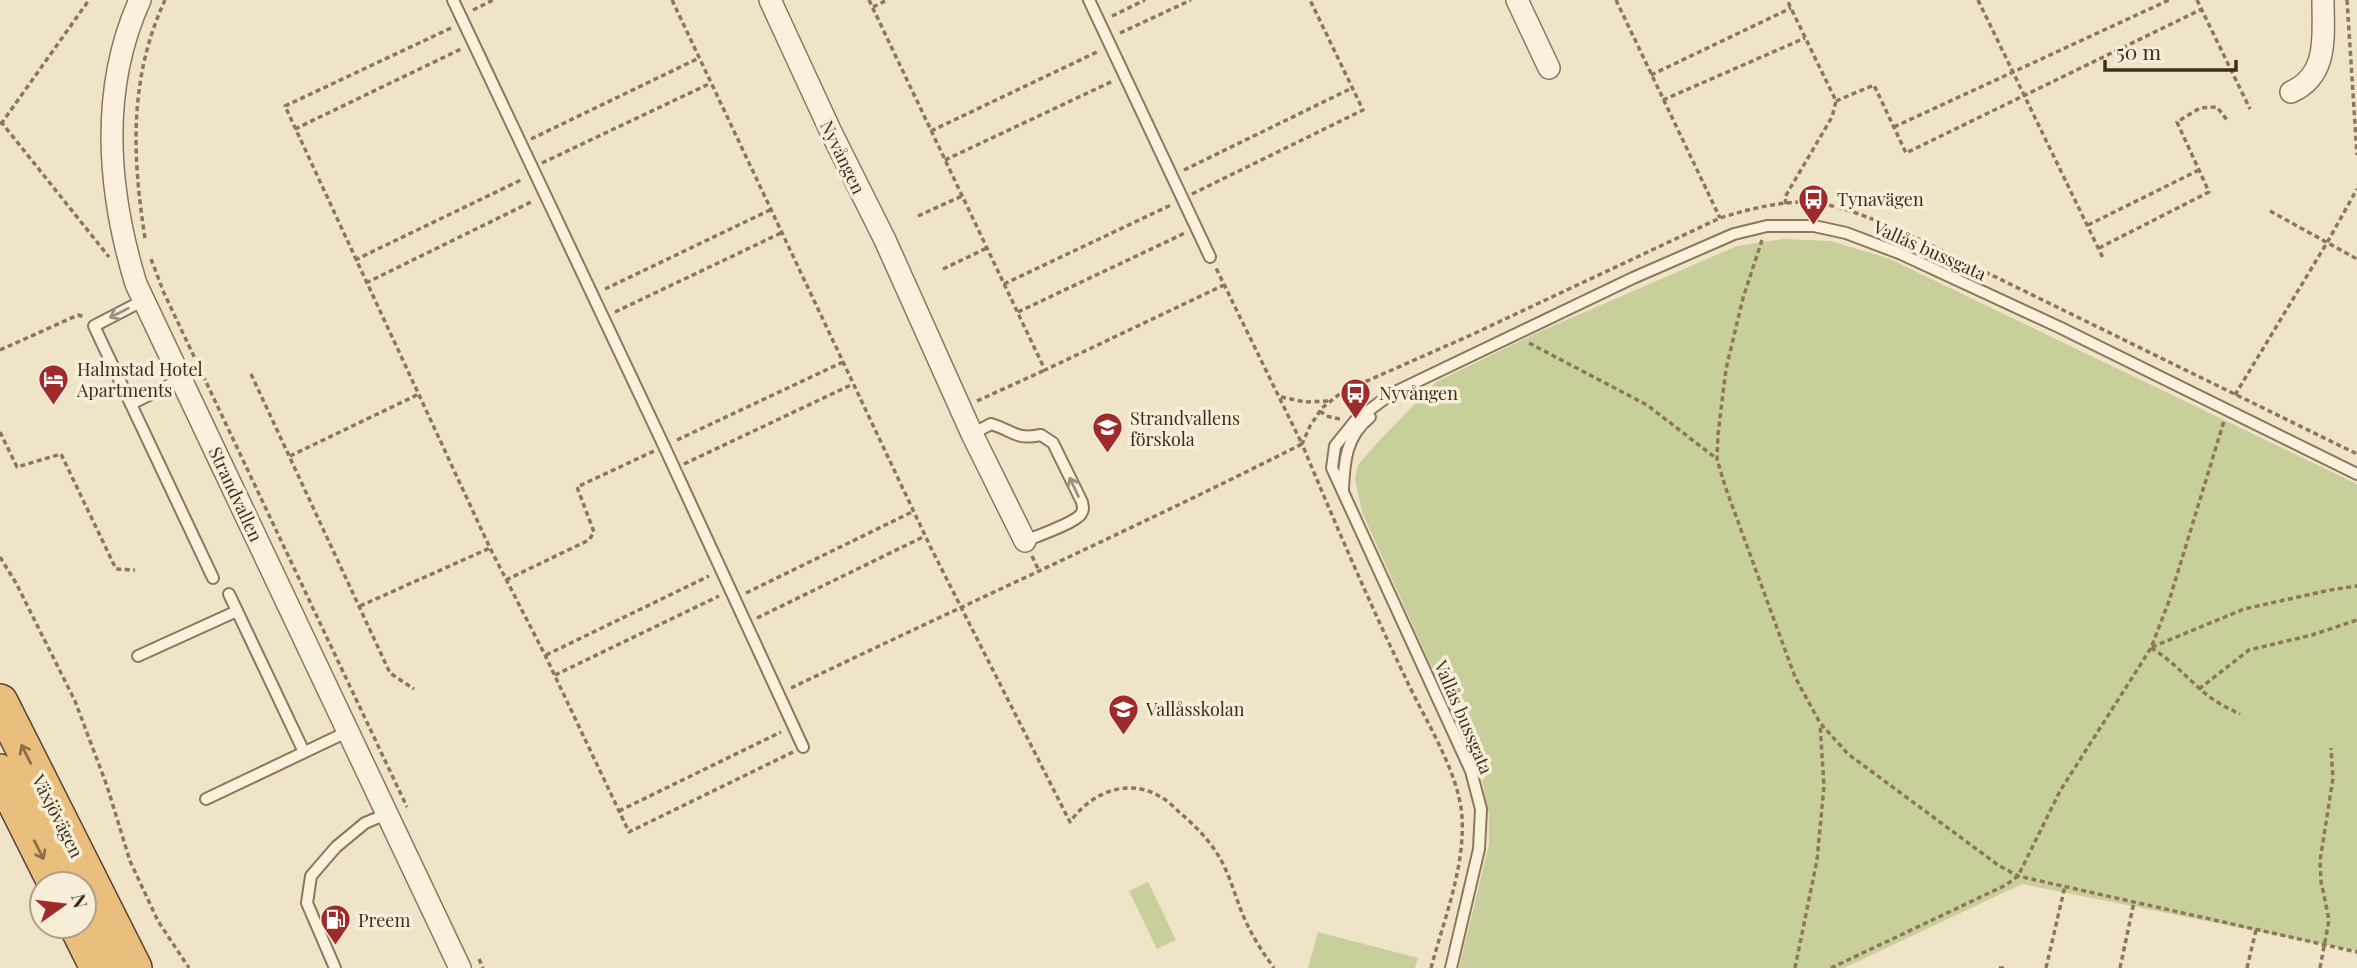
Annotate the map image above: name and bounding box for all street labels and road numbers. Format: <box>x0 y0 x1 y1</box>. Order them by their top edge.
street label: Nyvången <box>815 116 871 198</box>
street label: Vallås bussgata <box>1869 214 1990 286</box>
street label: Strandvallen <box>204 443 269 545</box>
street label: Vallås bussgata <box>1429 656 1499 778</box>
street label: Växjövägen <box>26 769 89 862</box>

